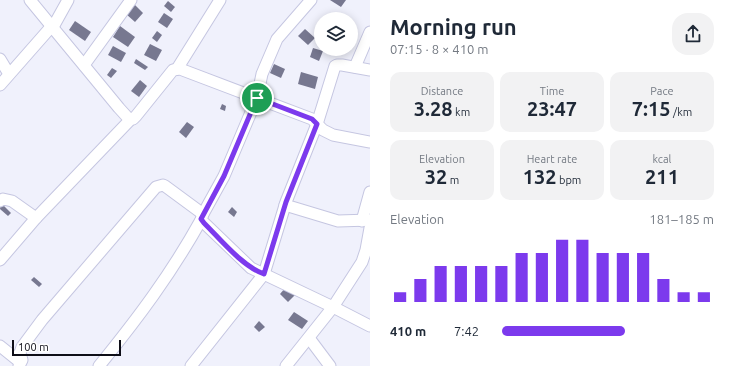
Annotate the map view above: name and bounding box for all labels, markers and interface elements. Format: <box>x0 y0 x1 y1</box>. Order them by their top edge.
map controls <box>314 12 358 56</box>
button: layers <box>314 12 358 56</box>
button: share <box>672 13 714 55</box>
text: Morning run <box>390 14 517 39</box>
text: 07:15 · 8 × 410 m <box>390 42 489 56</box>
pin <box>240 81 274 115</box>
text: Distance <box>421 85 463 97</box>
text: Time <box>540 85 564 97</box>
text: Pace <box>650 85 674 97</box>
icon: arrive <box>246 87 268 109</box>
text: 3.28 <box>414 97 453 120</box>
text: 23:47 <box>527 97 577 120</box>
text: 7:15 <box>632 97 671 120</box>
text: km <box>453 106 470 118</box>
text: /km <box>671 106 692 118</box>
text: Elevation <box>419 153 465 165</box>
text: Heart rate <box>527 153 577 165</box>
text: kcal <box>653 153 672 165</box>
text: 32 <box>425 165 447 188</box>
text: 132 <box>523 165 556 188</box>
text: 211 <box>645 165 679 188</box>
text: m <box>447 174 459 186</box>
text: bpm <box>556 174 581 186</box>
text: Elevation <box>390 212 444 226</box>
text: 181–185 m <box>649 212 714 226</box>
text: 410 m <box>390 324 426 338</box>
text: 7:42 <box>454 324 479 338</box>
scale bar <box>12 338 121 357</box>
text: 100 m <box>18 341 49 353</box>

